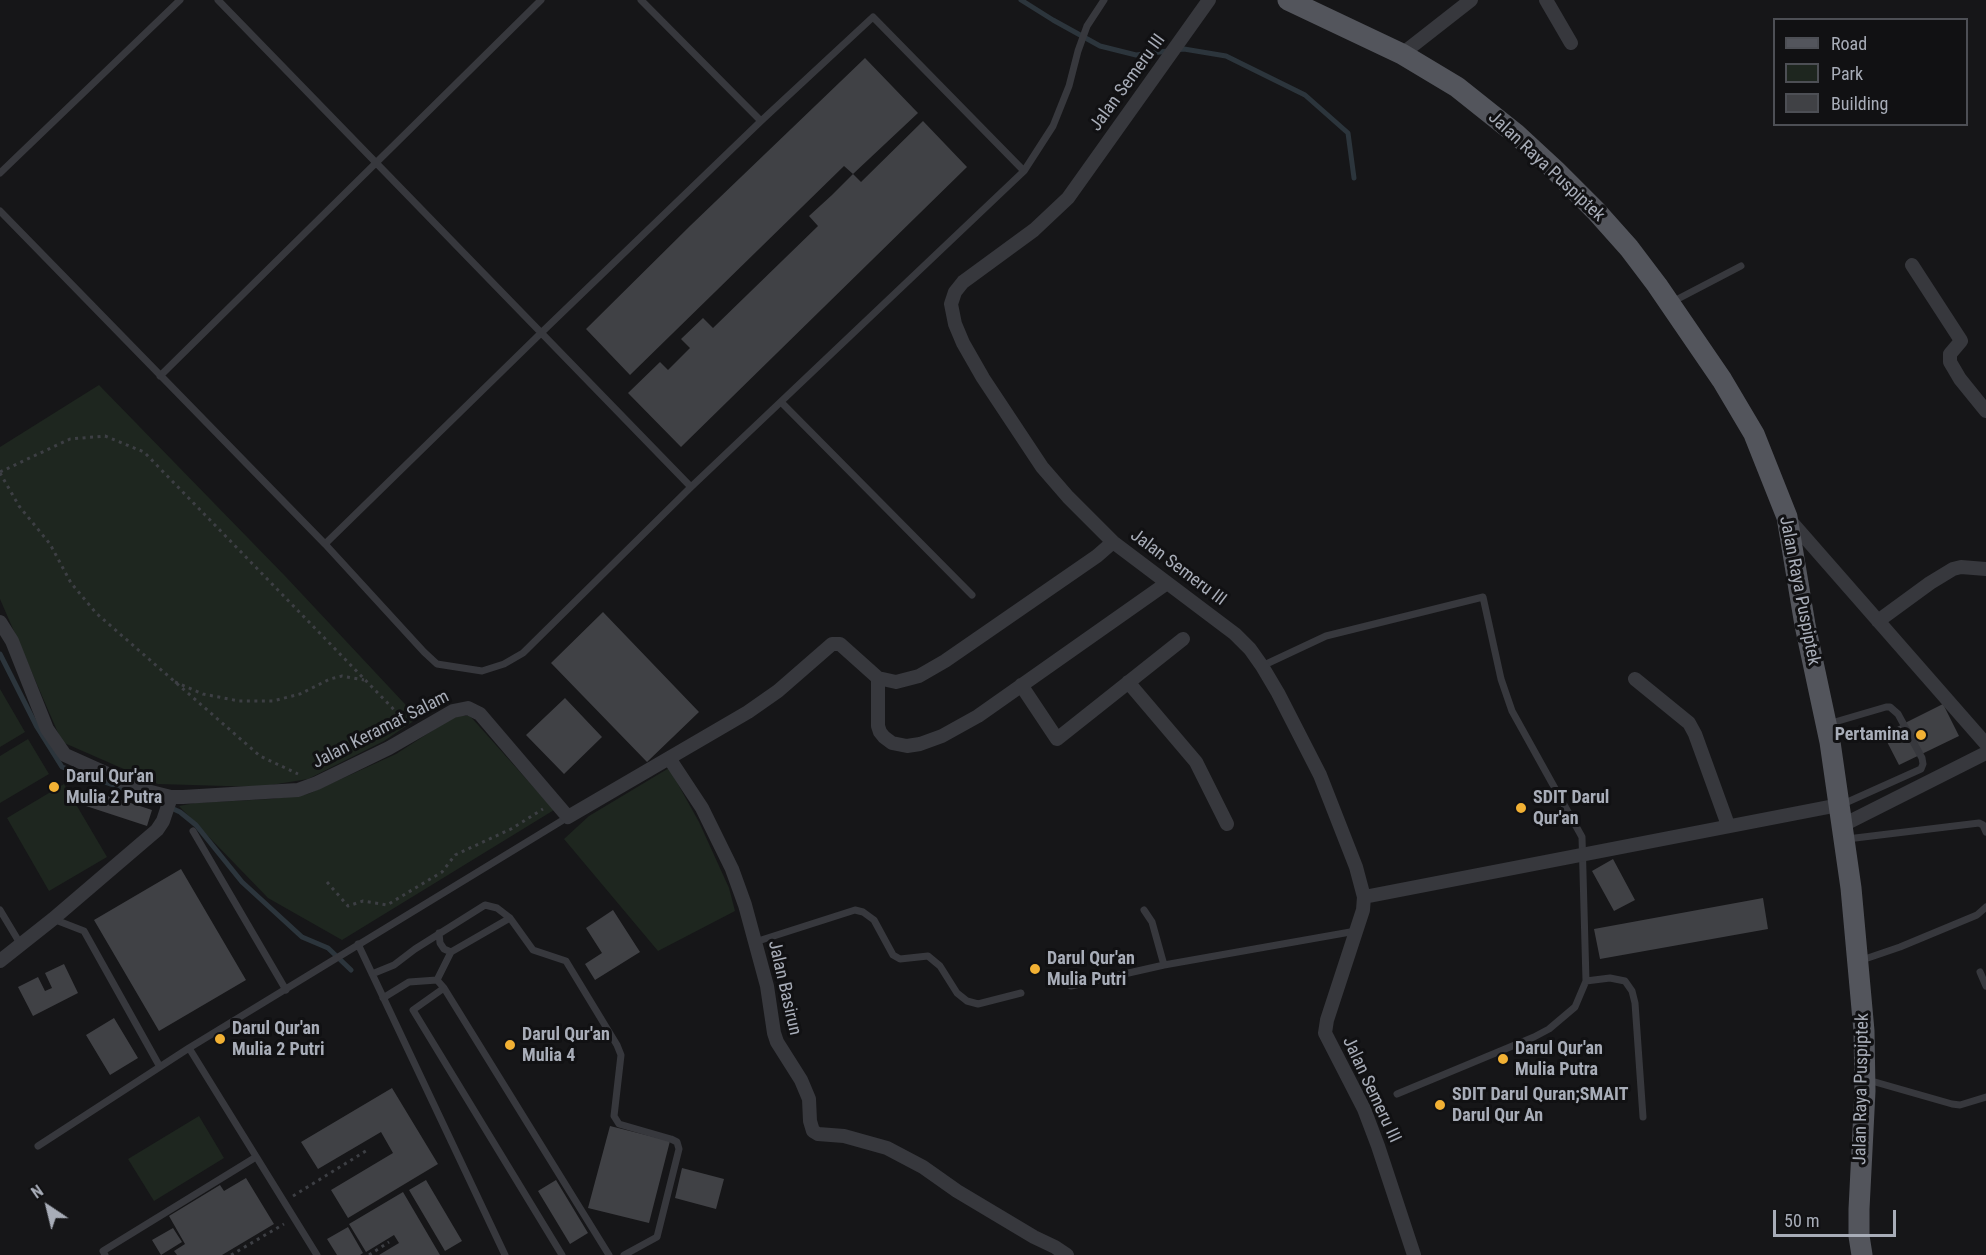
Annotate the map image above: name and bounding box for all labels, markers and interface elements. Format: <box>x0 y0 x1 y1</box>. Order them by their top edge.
legend <box>1773 18 1968 126</box>
street label: Jalan Semeru III <box>1086 30 1170 136</box>
text: Road <box>1831 33 1867 54</box>
text: Park <box>1831 63 1863 84</box>
text: Building <box>1831 93 1888 114</box>
street label: Jalan Raya Puspiptek <box>1483 107 1609 227</box>
street label: Jalan Raya Puspiptek <box>1774 514 1824 668</box>
street label: Jalan Semeru III <box>1126 525 1230 611</box>
street label: Jalan Keramat Salam <box>309 686 453 774</box>
place label: Pertamina <box>1835 724 1909 746</box>
marker: Pertamina <box>1914 728 1928 742</box>
place label: Darul Qur'an Mulia 2 Putra <box>66 766 162 808</box>
marker: Darul Qur'an Mulia 2 Putra <box>47 780 61 794</box>
place label: SDIT Darul Qur'an <box>1533 787 1609 830</box>
marker: SDIT Darul Qur'an <box>1514 801 1528 815</box>
street label: Jalan Basirun <box>763 938 805 1038</box>
place label: Darul Qur'an Mulia Putri <box>1047 948 1135 990</box>
marker: Darul Qur'an Mulia Putri <box>1028 962 1042 976</box>
street label: Jalan Raya Puspiptek <box>1850 1013 1874 1165</box>
place label: Darul Qur'an Mulia 2 Putri <box>232 1018 325 1060</box>
place label: Darul Qur'an Mulia 4 <box>522 1024 610 1066</box>
marker: Darul Qur'an Mulia 2 Putri <box>213 1032 227 1046</box>
street label: Jalan Semeru III <box>1337 1034 1405 1146</box>
marker: Darul Qur'an Mulia 4 <box>503 1038 517 1052</box>
place label: Darul Qur'an Mulia Putra <box>1515 1038 1603 1080</box>
marker: Darul Qur'an Mulia Putra <box>1496 1052 1510 1066</box>
place label: SDIT Darul Quran;SMAIT Darul Qur An <box>1452 1084 1628 1126</box>
marker: SDIT Darul Quran;SMAIT Darul Qur An <box>1433 1098 1447 1112</box>
north arrow <box>18 1177 78 1237</box>
text: N <box>28 1181 47 1202</box>
scale bar <box>1776 1198 1899 1236</box>
text: 50 m <box>1784 1210 1819 1231</box>

